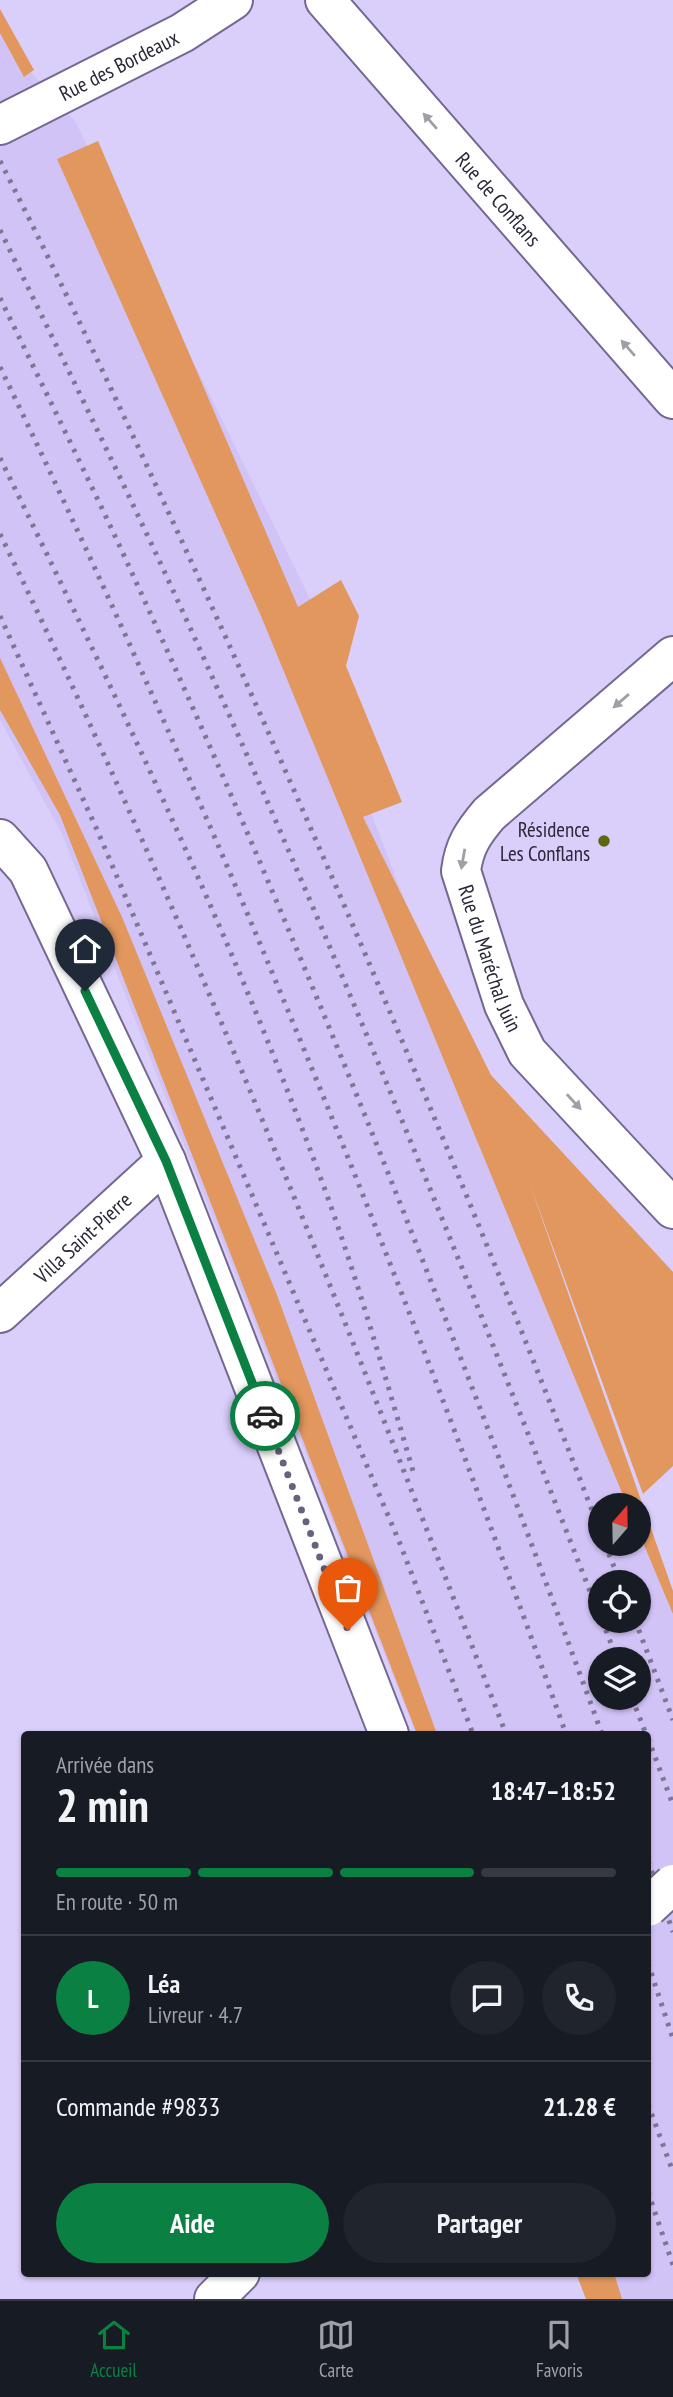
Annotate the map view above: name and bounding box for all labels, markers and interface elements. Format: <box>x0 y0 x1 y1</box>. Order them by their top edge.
street label: Rue des Bordeaux <box>54 23 183 106</box>
one-way arrow <box>423 112 438 129</box>
street label: Rue de Conflans <box>450 146 547 252</box>
one-way arrow <box>621 339 636 356</box>
one-way arrow <box>612 693 630 709</box>
place label: Résidence Les Conflans <box>500 816 590 867</box>
marker: Résidence Les Conflans <box>596 833 612 849</box>
one-way arrow <box>457 848 468 870</box>
street label: Rue du Maréchal Juin <box>453 881 528 1036</box>
pin <box>55 919 115 991</box>
icon: home <box>66 930 104 968</box>
one-way arrow <box>565 1093 581 1110</box>
street label: Villa Saint-Pierre <box>28 1186 137 1289</box>
courier <box>230 1381 300 1451</box>
icon: car <box>246 1397 284 1435</box>
north arrow <box>588 1493 651 1556</box>
map controls <box>588 1493 651 1710</box>
pin <box>318 1558 378 1630</box>
icon: bag <box>329 1569 367 1607</box>
button: locate <box>588 1570 651 1633</box>
button: layers <box>588 1647 651 1710</box>
text: Arrivée dans <box>56 1750 154 1779</box>
text: 18:47–18:52 <box>491 1774 616 1807</box>
text: 2 min <box>56 1775 149 1835</box>
text: En route · 50 m <box>56 1887 178 1916</box>
button: chat <box>450 1961 524 2035</box>
button: phone <box>542 1961 616 2035</box>
text: Léa <box>148 1967 180 2000</box>
text: L <box>87 1982 99 2015</box>
text: Livreur · 4.7 <box>148 2000 243 2029</box>
text: Commande #9833 <box>56 2090 220 2123</box>
text: 21.28 € <box>543 2090 616 2123</box>
button: Aide <box>56 2183 329 2263</box>
button: Partager <box>343 2183 616 2263</box>
tab: Accueil <box>90 2316 137 2382</box>
tab: Carte <box>317 2316 355 2382</box>
tab: Favoris <box>536 2316 583 2382</box>

